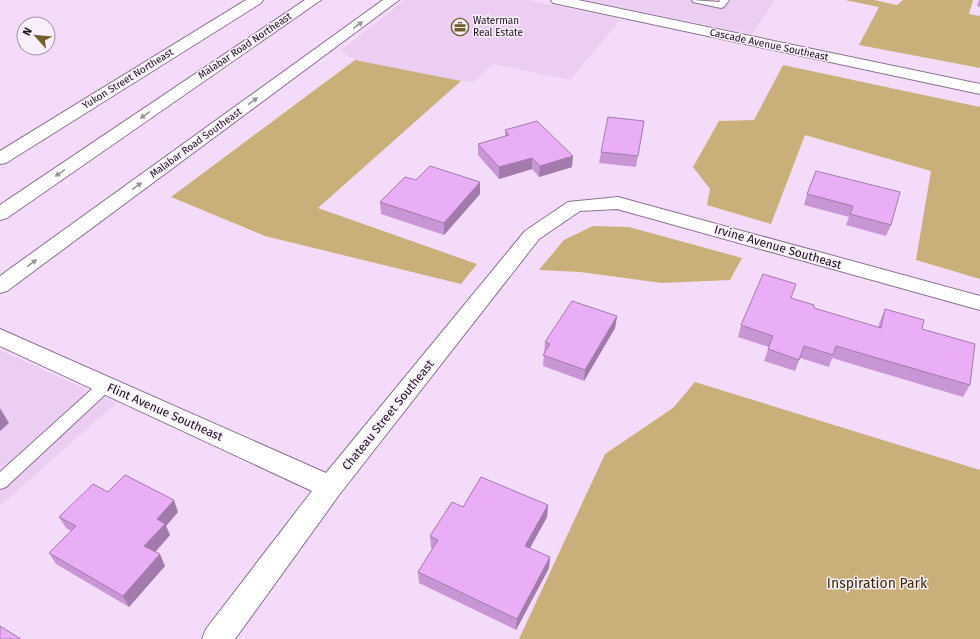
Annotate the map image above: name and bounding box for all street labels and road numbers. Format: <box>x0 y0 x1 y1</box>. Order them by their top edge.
street label: Malabar Road Northeast <box>196 10 294 82</box>
street label: Cascade Avenue Southeast <box>709 27 830 64</box>
street label: Yukon Street Northeast <box>80 46 176 112</box>
street label: Malabar Road Southeast <box>148 105 245 180</box>
street label: Irvine Avenue Southeast <box>713 222 844 272</box>
street label: Chateau Street Southeast <box>339 357 437 473</box>
street label: Flint Avenue Southeast <box>105 380 225 444</box>

